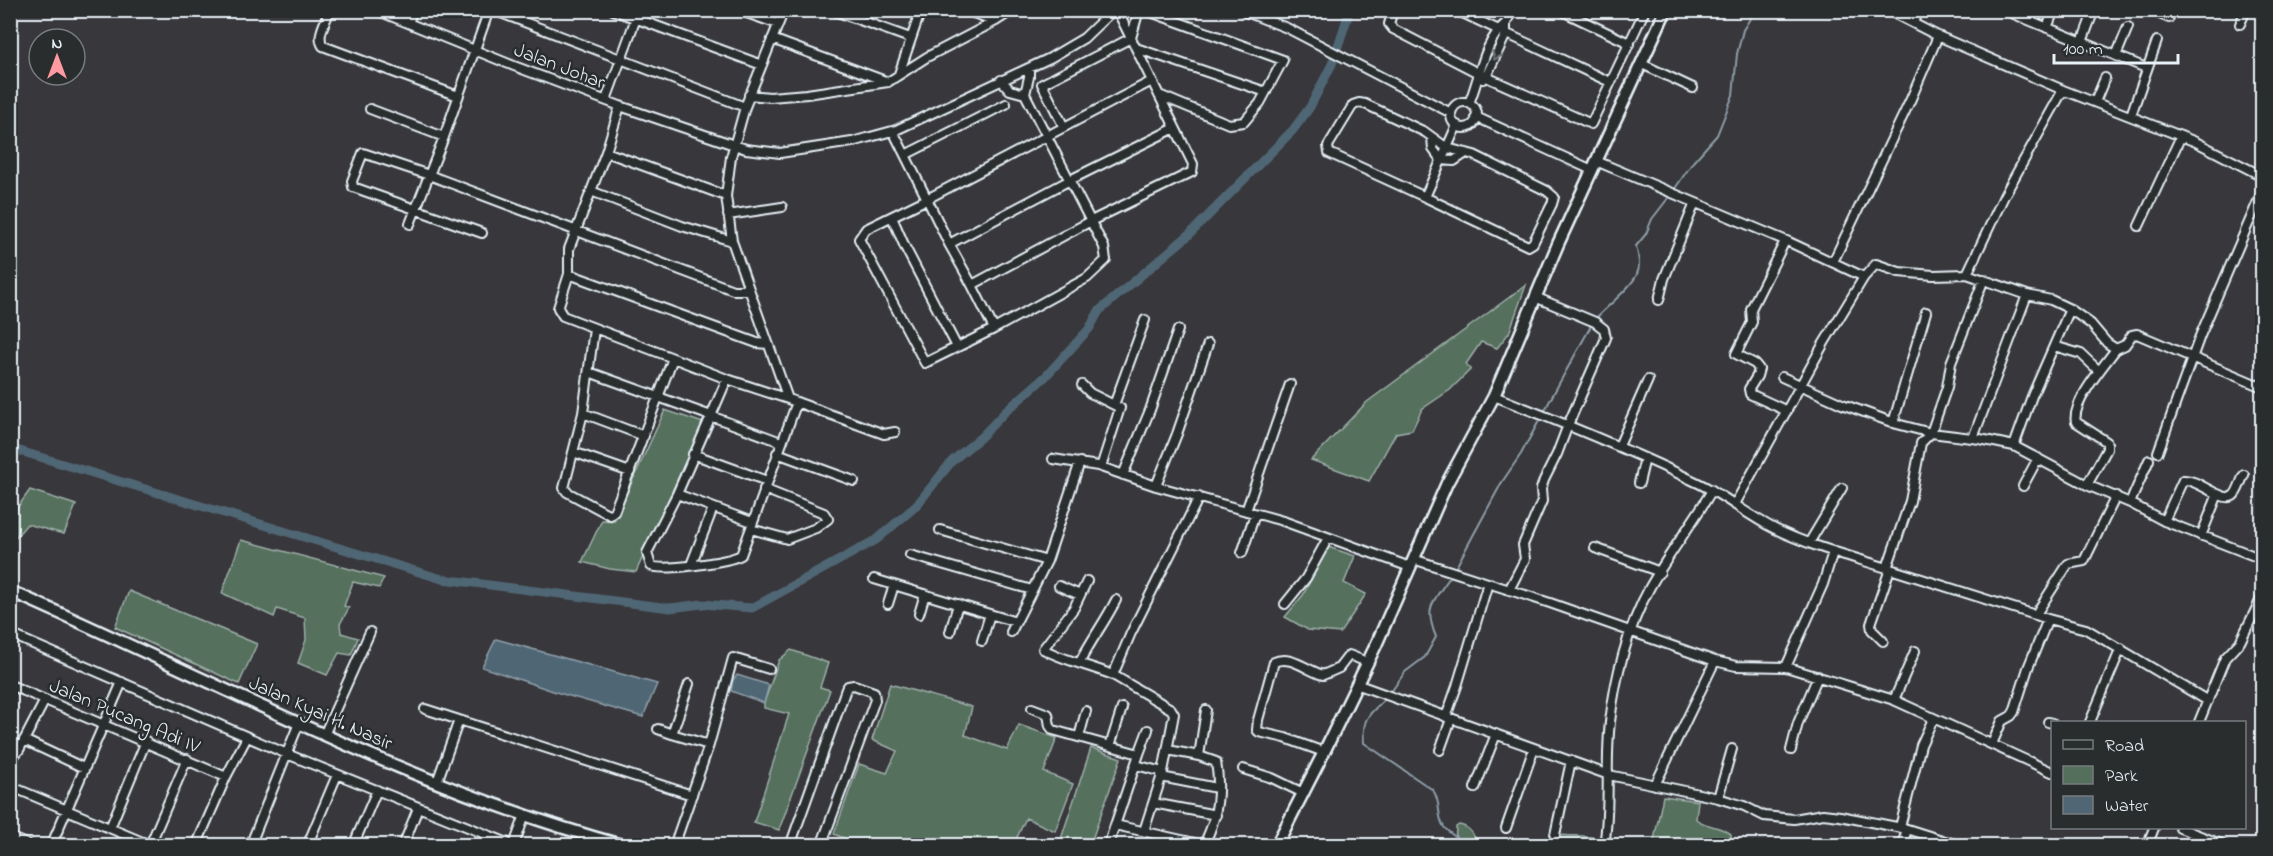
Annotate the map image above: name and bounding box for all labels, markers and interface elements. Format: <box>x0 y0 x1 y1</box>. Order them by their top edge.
north arrow <box>27 27 87 87</box>
scale bar <box>2054 27 2178 65</box>
text: N <box>52 32 63 56</box>
street label: Jalan Johar <box>509 37 610 98</box>
text: 100 m <box>2063 37 2103 63</box>
one-way arrow <box>1492 49 1504 60</box>
street label: Jalan Kyai H. Nasir <box>243 670 397 759</box>
street label: Jalan Pucang Adi IV <box>44 672 204 763</box>
legend <box>2051 721 2246 829</box>
text: Road <box>2105 734 2144 760</box>
text: Park <box>2105 764 2138 790</box>
text: Water <box>2105 794 2149 820</box>

